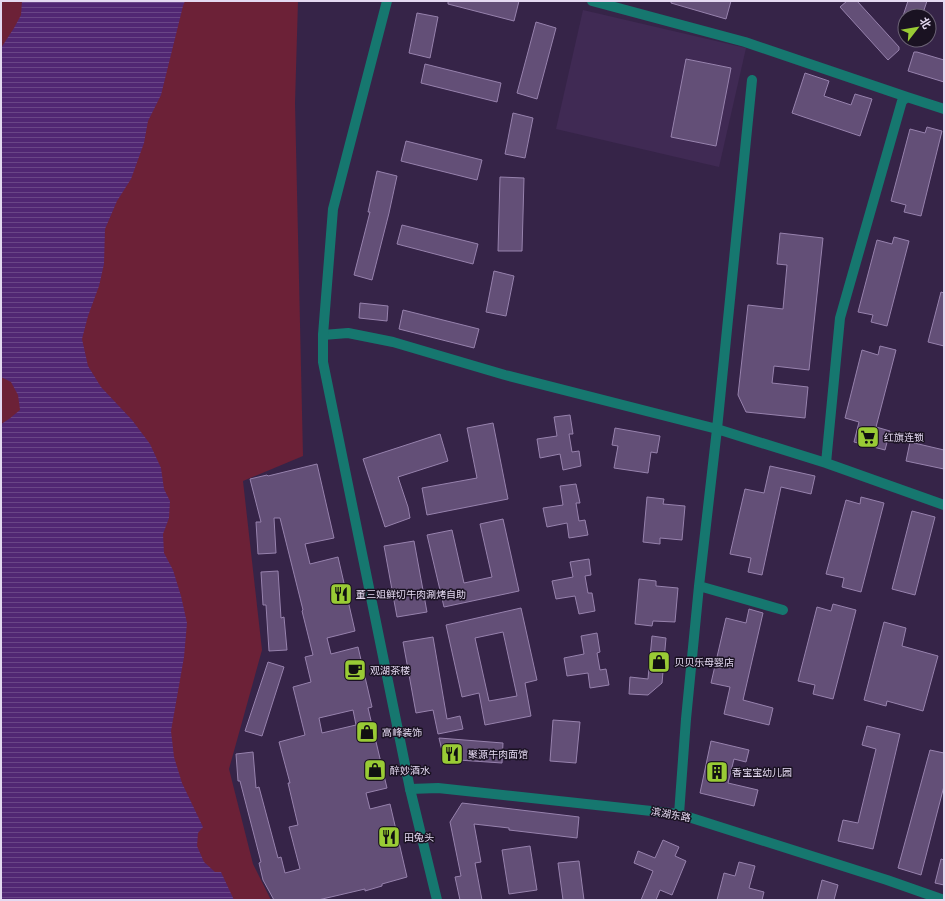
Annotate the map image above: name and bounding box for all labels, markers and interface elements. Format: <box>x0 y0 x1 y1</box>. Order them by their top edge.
north arrow <box>897 8 937 48</box>
text: 北 <box>917 15 934 31</box>
supermarket icon: 红旗连锁 <box>855 424 881 450</box>
place label: 红旗连锁 <box>884 431 924 444</box>
restaurant icon: 董三姐鲜切牛肉涮烤自助 <box>328 581 354 607</box>
place label: 董三姐鲜切牛肉涮烤自助 <box>356 588 466 601</box>
shop icon: 贝贝乐母婴店 <box>646 649 672 675</box>
place label: 贝贝乐母婴店 <box>674 656 734 669</box>
cafe icon: 观湖茶楼 <box>342 657 368 683</box>
place label: 观湖茶楼 <box>370 664 410 677</box>
shop icon: 高峰装饰 <box>354 719 380 745</box>
place label: 高峰装饰 <box>382 726 422 739</box>
restaurant icon: 聚源牛肉面馆 <box>439 741 465 767</box>
place label: 聚源牛肉面馆 <box>468 748 528 761</box>
shop icon: 醉妙酒水 <box>362 757 388 783</box>
building icon: 香宝宝幼儿园 <box>704 759 730 785</box>
place label: 醉妙酒水 <box>390 764 430 777</box>
place label: 香宝宝幼儿园 <box>732 766 792 779</box>
street label: 滨湖东路 <box>650 805 692 824</box>
restaurant icon: 田兔头 <box>376 824 402 850</box>
place label: 田兔头 <box>404 831 434 844</box>

